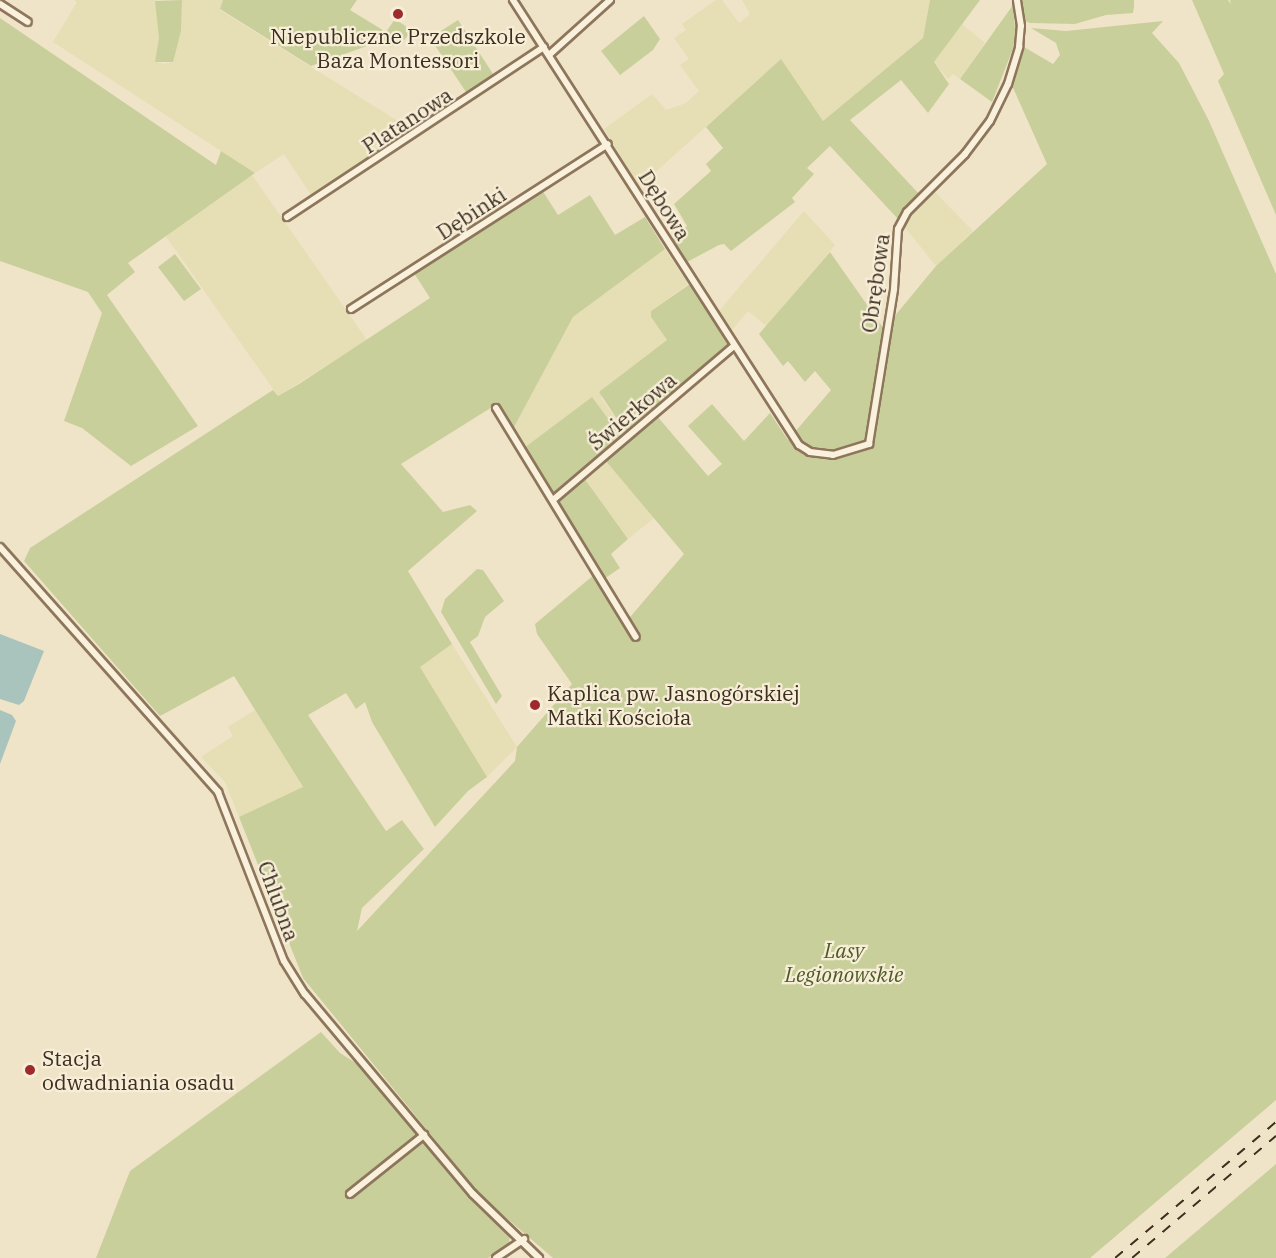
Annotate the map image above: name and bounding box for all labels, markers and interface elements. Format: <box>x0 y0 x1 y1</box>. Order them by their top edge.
marker: Niepubliczne Przedszkole Baza Montessori <box>391 7 405 21</box>
place label: Niepubliczne Przedszkole Baza Montessori <box>270 23 526 73</box>
street label: Platanowa <box>357 82 457 158</box>
street label: Dębowa <box>634 165 696 245</box>
street label: Dębinki <box>432 181 510 245</box>
street label: Obrębowa <box>856 232 894 334</box>
street label: Świerkowa <box>583 367 681 455</box>
place label: Kaplica pw. Jasnogórskiej Matki Kościoła <box>547 680 800 730</box>
marker: Kaplica pw. Jasnogórskiej Matki Kościoła <box>528 698 542 712</box>
street label: Chlubna <box>253 857 305 945</box>
park label: Lasy Legionowskie <box>785 937 903 987</box>
place label: Stacja odwadniania osadu <box>42 1045 234 1095</box>
marker: Stacja odwadniania osadu <box>23 1063 37 1077</box>

